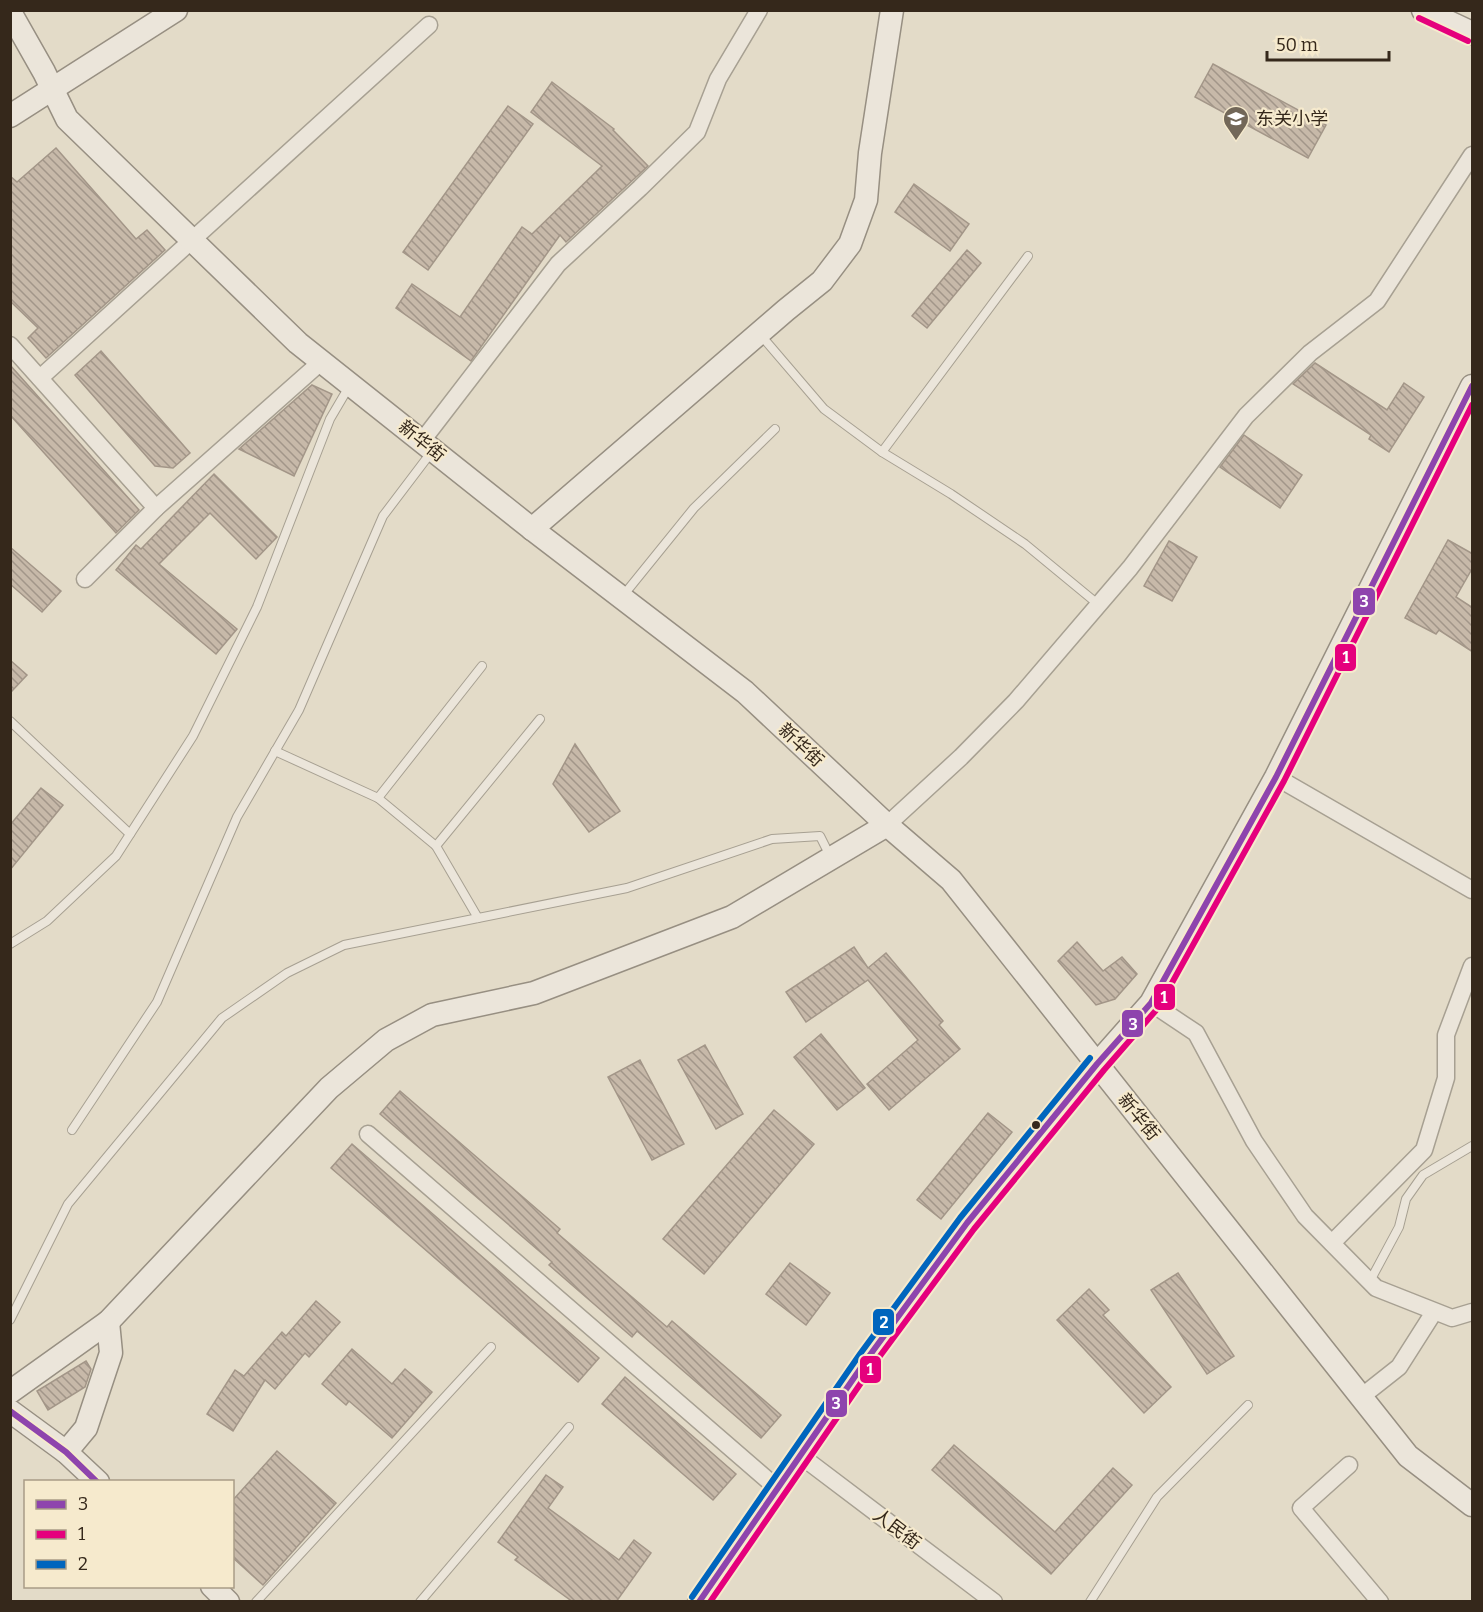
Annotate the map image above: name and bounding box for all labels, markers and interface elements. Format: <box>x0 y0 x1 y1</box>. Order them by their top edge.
scale bar <box>1267 24 1388 62</box>
text: 50 m <box>1276 34 1318 56</box>
school or university icon: 东关小学 <box>1221 104 1251 142</box>
place label: 东关小学 <box>1256 108 1328 130</box>
street label: 新华街 <box>394 415 450 467</box>
line badge: 3 <box>1352 587 1376 616</box>
text: 3 <box>1359 592 1369 611</box>
line badge: 1 <box>1334 643 1357 672</box>
text: 1 <box>1343 648 1350 667</box>
street label: 新华街 <box>774 719 828 771</box>
line badge: 1 <box>1153 983 1176 1011</box>
text: 1 <box>1161 988 1168 1007</box>
line badge: 3 <box>1121 1009 1144 1038</box>
text: 3 <box>1128 1015 1138 1034</box>
street label: 新华街 <box>1113 1089 1165 1145</box>
unlabelled marker <box>1030 1119 1042 1131</box>
line badge: 2 <box>872 1308 895 1336</box>
text: 2 <box>879 1313 889 1332</box>
line badge: 1 <box>859 1355 882 1384</box>
text: 1 <box>867 1360 874 1379</box>
line badge: 3 <box>825 1389 848 1418</box>
text: 3 <box>831 1394 841 1413</box>
legend <box>24 1480 234 1588</box>
text: 3 <box>78 1493 88 1515</box>
street label: 人民街 <box>869 1504 925 1554</box>
text: 1 <box>78 1523 86 1545</box>
text: 2 <box>78 1553 88 1575</box>

